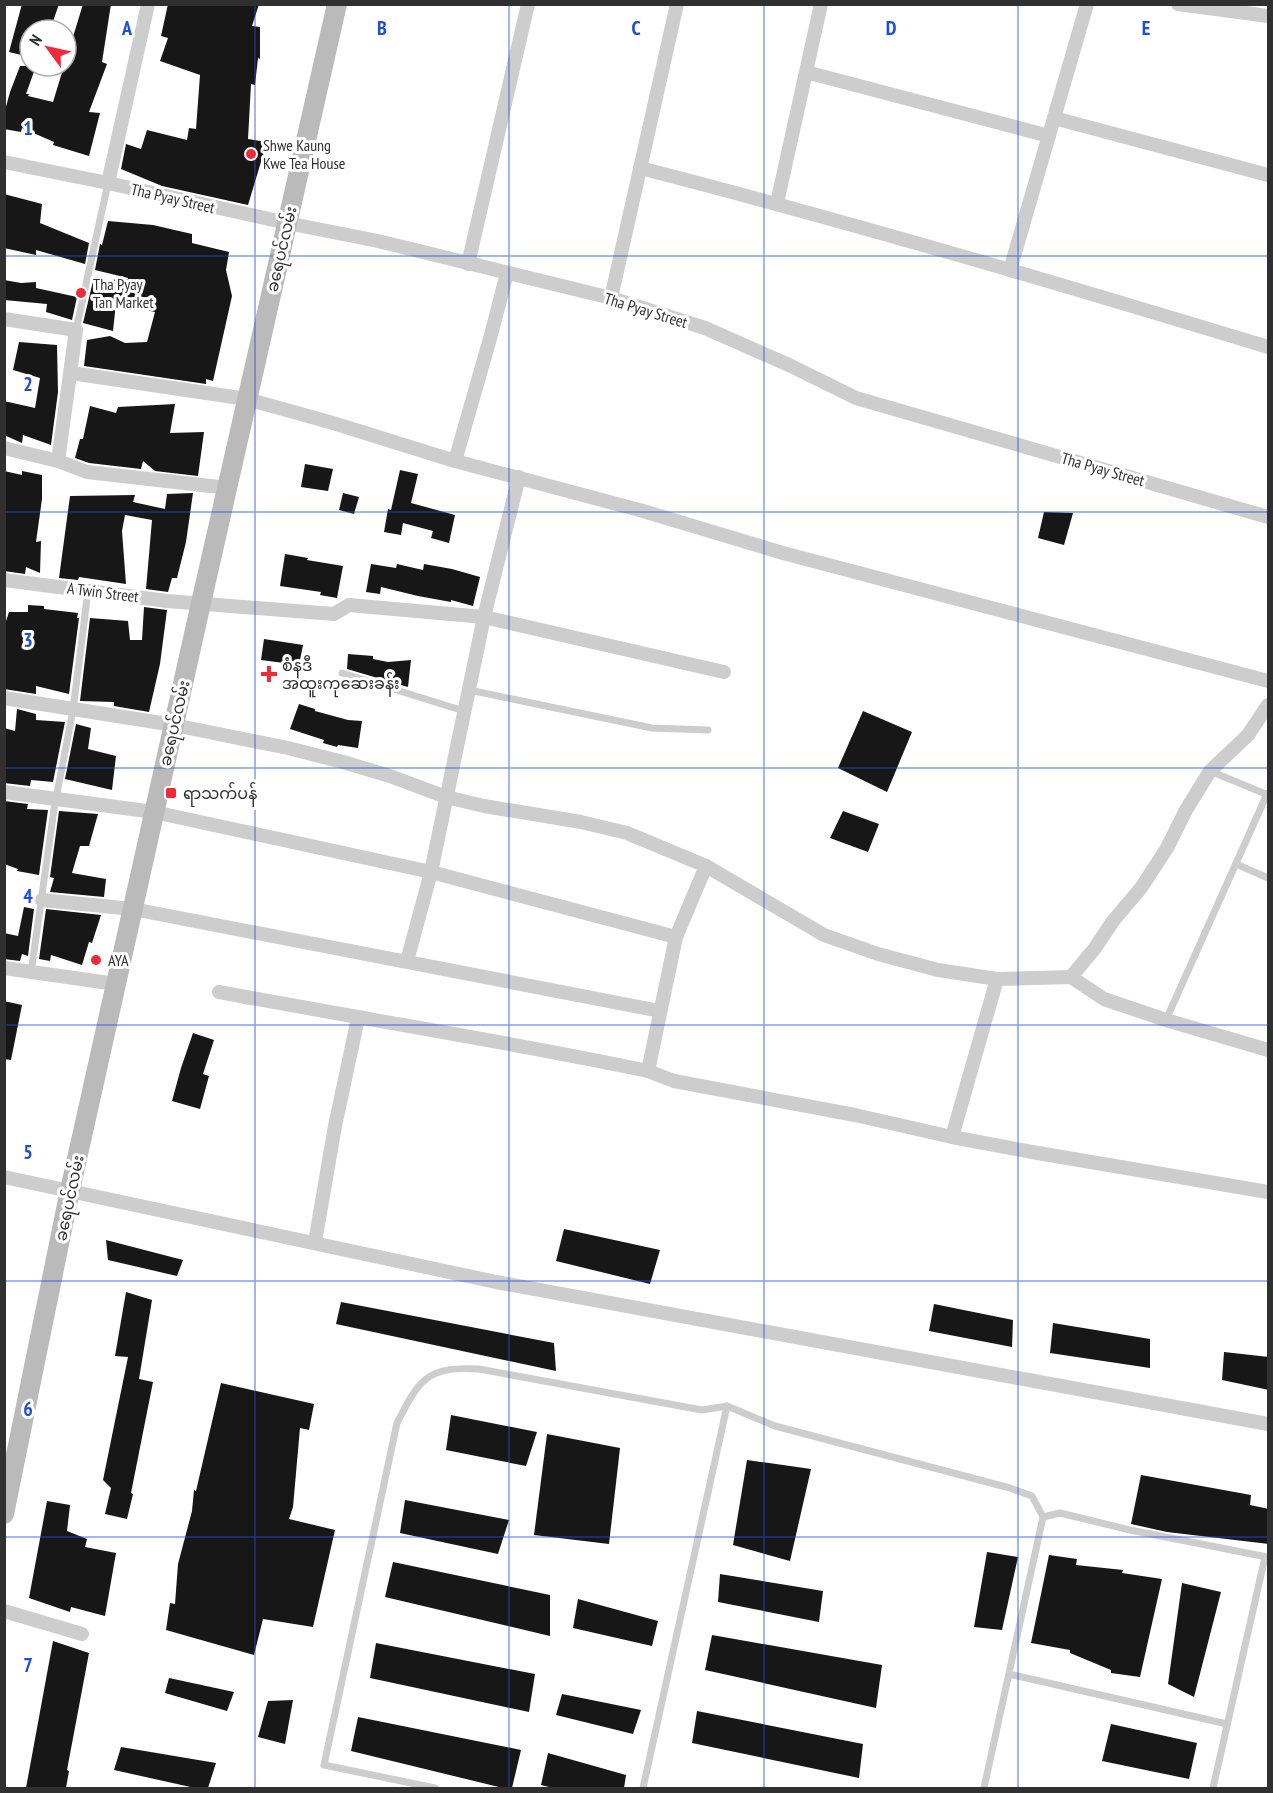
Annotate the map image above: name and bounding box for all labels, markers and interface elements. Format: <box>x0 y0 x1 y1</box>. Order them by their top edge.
text: A <box>121 15 133 41</box>
text: B <box>377 15 387 41</box>
text: C <box>631 15 641 41</box>
text: D <box>886 15 897 41</box>
text: E <box>1142 15 1150 41</box>
north arrow <box>18 18 78 78</box>
text: N <box>25 31 46 49</box>
text: 1 <box>23 115 33 141</box>
place label: Shwe Kaung Kwe Tea House <box>263 135 345 173</box>
marker: Shwe Kaung Kwe Tea House <box>244 147 258 161</box>
street label: Tha Pyay Street <box>129 179 218 218</box>
street label: ခရေပင်လမ်း <box>260 204 304 295</box>
place label: Tha Pyay Tan Market <box>93 274 154 312</box>
marker: Tha Pyay Tan Market <box>74 286 88 300</box>
street label: Tha Pyay Street <box>602 288 690 332</box>
text: 2 <box>23 371 33 397</box>
street label: Tha Pyay Street <box>1059 448 1148 491</box>
street label: A Twin Street <box>66 578 141 606</box>
text: 3 <box>23 627 33 653</box>
place label: စံနဒီ အထူးကုဆေးခန်း <box>282 655 400 698</box>
marker: စံနဒီ အထူးကုဆေးခန်း <box>260 665 278 683</box>
street label: ခရေပင်လမ်း <box>153 678 197 769</box>
place label: ရာသက်ပန် <box>183 782 257 807</box>
marker: ရာသက်ပန် <box>164 786 178 800</box>
text: 4 <box>23 883 33 909</box>
place label: AYA <box>108 950 129 970</box>
marker: AYA <box>89 953 103 967</box>
text: 5 <box>23 1139 33 1165</box>
street label: ခရေပင်လမ်း <box>49 1153 92 1244</box>
text: 6 <box>23 1396 33 1422</box>
text: 7 <box>23 1652 33 1678</box>

